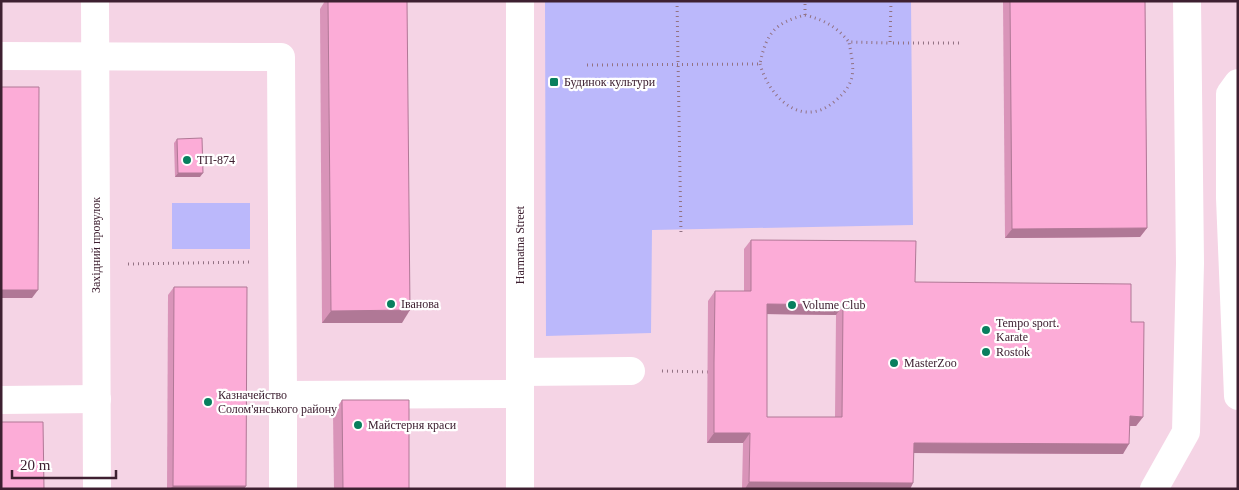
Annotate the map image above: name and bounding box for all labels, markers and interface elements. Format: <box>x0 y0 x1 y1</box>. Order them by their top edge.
place label: Будинок культури <box>564 75 656 89</box>
marker: Будинок культури <box>548 76 560 88</box>
place label: ТП-874 <box>197 153 235 167</box>
marker: ТП-874 <box>181 154 193 166</box>
street label: Західний провулок <box>89 197 103 293</box>
street label: Harmatna Street <box>513 205 527 284</box>
place label: Іванова <box>401 297 440 311</box>
marker: Іванова <box>385 298 397 310</box>
place label: Volume Club <box>802 298 865 312</box>
marker: Volume Club <box>786 299 798 311</box>
place label: Tempo sport. Karate <box>996 316 1059 344</box>
marker: Tempo sport. Karate <box>980 324 992 336</box>
place label: Rostok <box>996 345 1030 359</box>
marker: Rostok <box>980 346 992 358</box>
place label: MasterZoo <box>904 356 957 370</box>
marker: MasterZoo <box>888 357 900 369</box>
place label: Казначейство Солом'янського району <box>218 388 337 416</box>
marker: Казначейство Солом'янського району <box>202 396 214 408</box>
place label: Майстерня краси <box>368 418 457 432</box>
marker: Майстерня краси <box>352 419 364 431</box>
scale bar <box>12 448 116 480</box>
text: 20 m <box>20 457 51 473</box>

